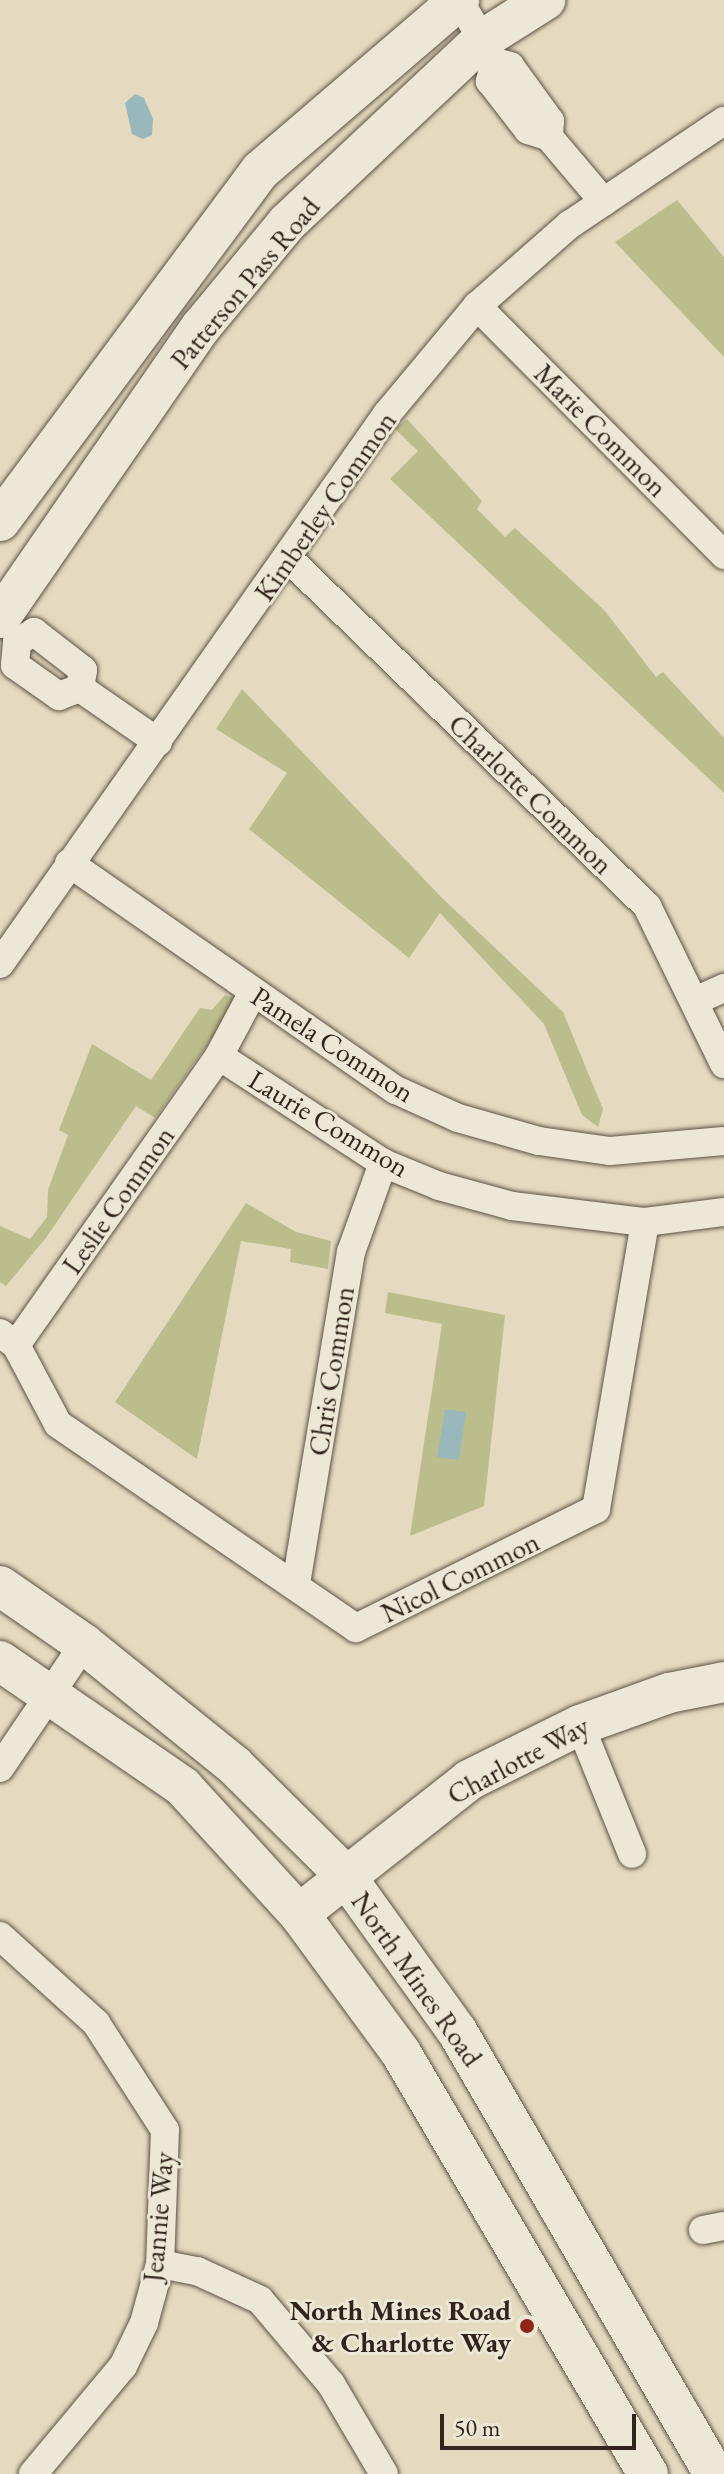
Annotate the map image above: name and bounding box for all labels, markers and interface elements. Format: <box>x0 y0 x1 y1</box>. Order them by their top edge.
street label: Patterson Pass Road <box>163 190 327 376</box>
street label: Marie Common <box>527 356 675 504</box>
street label: Kimberley Common <box>247 405 403 607</box>
street label: Charlotte Common <box>442 707 620 881</box>
street label: Pamela Common <box>245 979 421 1109</box>
street label: Laurie Common <box>243 1062 415 1184</box>
street label: Leslie Common <box>55 1120 181 1280</box>
street label: Chris Common <box>301 1284 361 1458</box>
street label: Nicol Common <box>376 1524 544 1630</box>
street label: Charlotte Way <box>441 1709 595 1811</box>
street label: North Mines Road <box>344 1885 490 2073</box>
street label: Jeannie Way <box>136 2151 180 2283</box>
place label: North Mines Road & Charlotte Way <box>289 2293 511 2359</box>
marker: North Mines Road & Charlotte Way <box>518 2317 536 2335</box>
scale bar <box>444 2398 640 2448</box>
text: 50 m <box>454 2412 501 2443</box>

